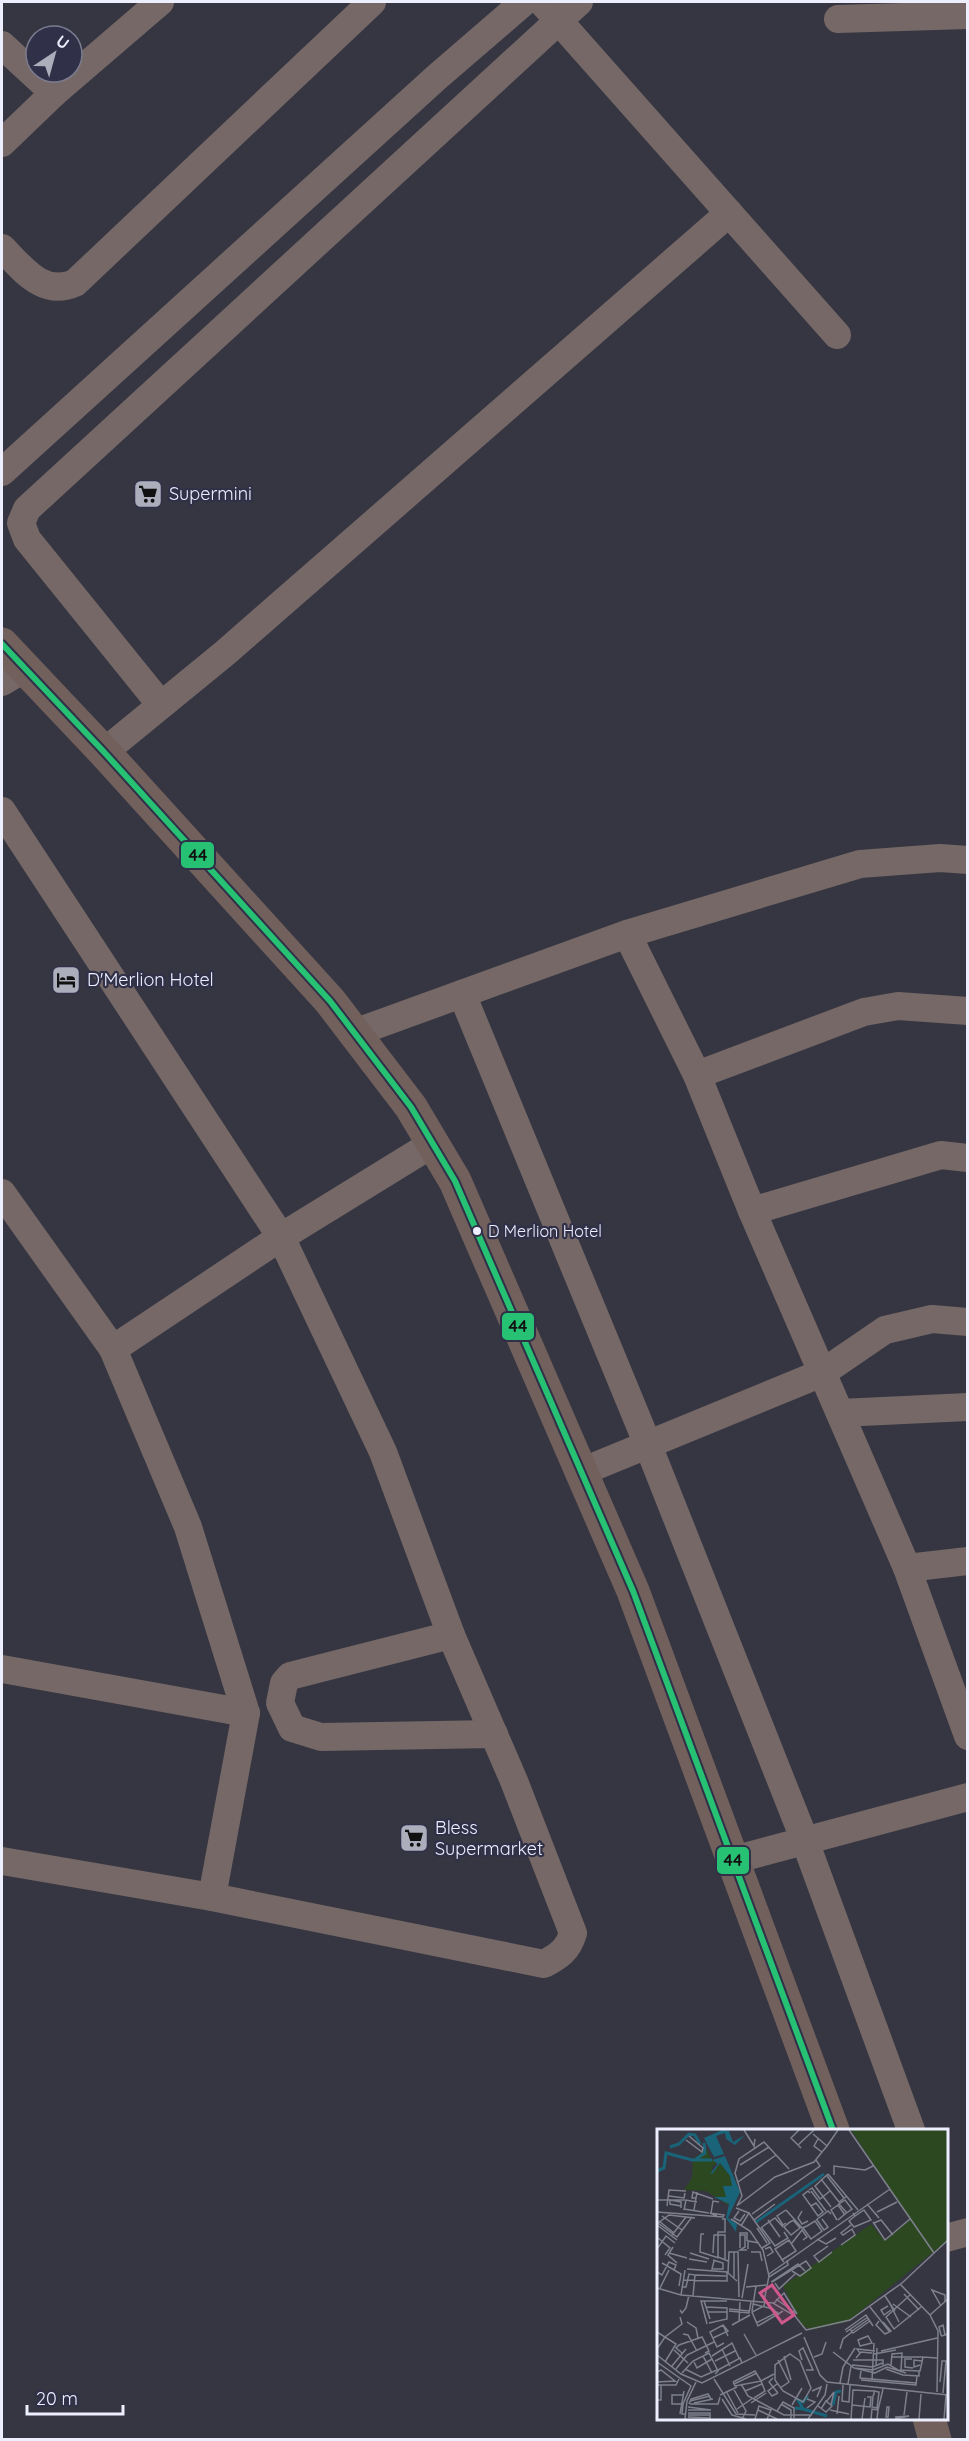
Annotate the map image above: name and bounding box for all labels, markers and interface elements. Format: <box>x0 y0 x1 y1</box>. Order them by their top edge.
north arrow <box>24 24 84 84</box>
text: U <box>52 30 73 53</box>
supermarket icon: Supermini <box>132 478 164 510</box>
place label: Supermini <box>169 482 252 505</box>
line badge: 44 <box>180 841 215 869</box>
text: 44 <box>189 845 208 865</box>
hotel icon: D'Merlion Hotel <box>50 964 82 996</box>
place label: D'Merlion Hotel <box>87 968 214 991</box>
place label: D Merlion Hotel <box>488 1221 602 1241</box>
marker: D Merlion Hotel <box>471 1225 483 1237</box>
line badge: 44 <box>501 1312 535 1341</box>
text: 44 <box>509 1316 528 1336</box>
place label: Bless Supermarket <box>435 1816 543 1860</box>
supermarket icon: Bless Supermarket <box>398 1822 430 1854</box>
line badge: 44 <box>716 1846 750 1875</box>
text: 44 <box>724 1850 743 1870</box>
inset map <box>657 2129 948 2420</box>
scale bar <box>27 2378 123 2416</box>
text: 20 m <box>36 2387 78 2410</box>

